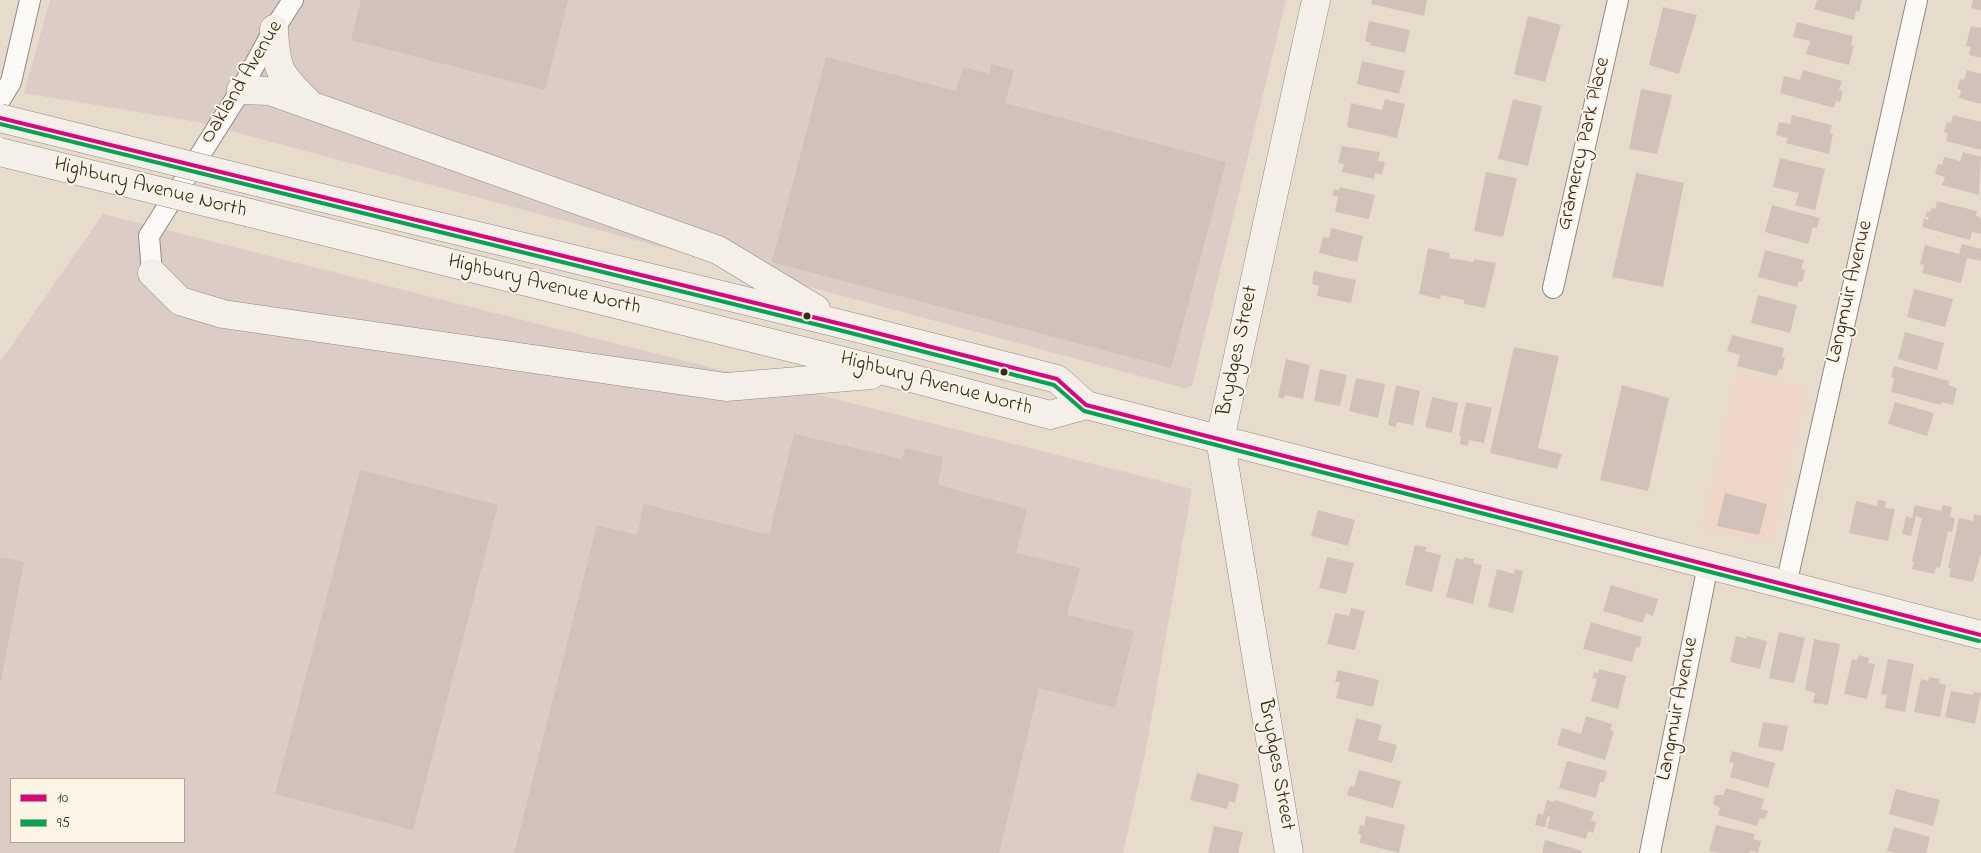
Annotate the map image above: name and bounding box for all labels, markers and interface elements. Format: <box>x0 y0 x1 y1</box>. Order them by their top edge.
street label: Oakland Avenue <box>196 17 290 149</box>
street label: Gramercy Park Place <box>1553 55 1617 233</box>
street label: Highbury Avenue North <box>51 153 249 225</box>
street label: Langmuir Avenue <box>1822 218 1880 366</box>
street label: Highbury Avenue North <box>445 250 643 322</box>
street label: Brydges Street <box>1213 284 1265 418</box>
unlabelled marker <box>802 311 812 321</box>
street label: Highbury Avenue North <box>837 347 1035 423</box>
unlabelled marker <box>999 367 1009 377</box>
street label: Langmuir Avenue <box>1653 635 1705 783</box>
street label: Brydges Street <box>1251 698 1299 832</box>
legend <box>10 778 185 843</box>
text: 10 <box>57 787 68 809</box>
text: 95 <box>57 812 70 834</box>

